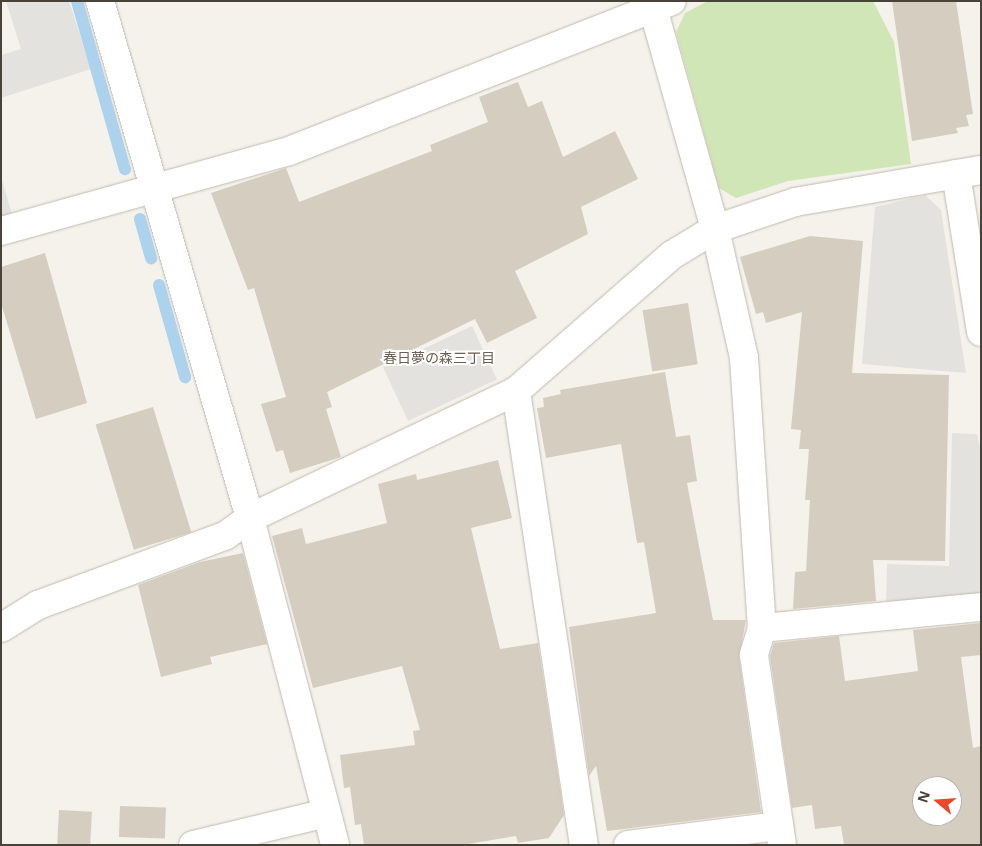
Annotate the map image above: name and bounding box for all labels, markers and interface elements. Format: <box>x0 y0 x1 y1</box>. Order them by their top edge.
district label: 春日夢の森三丁目 <box>383 350 495 366</box>
north arrow <box>912 776 962 826</box>
text: N <box>912 788 934 805</box>

